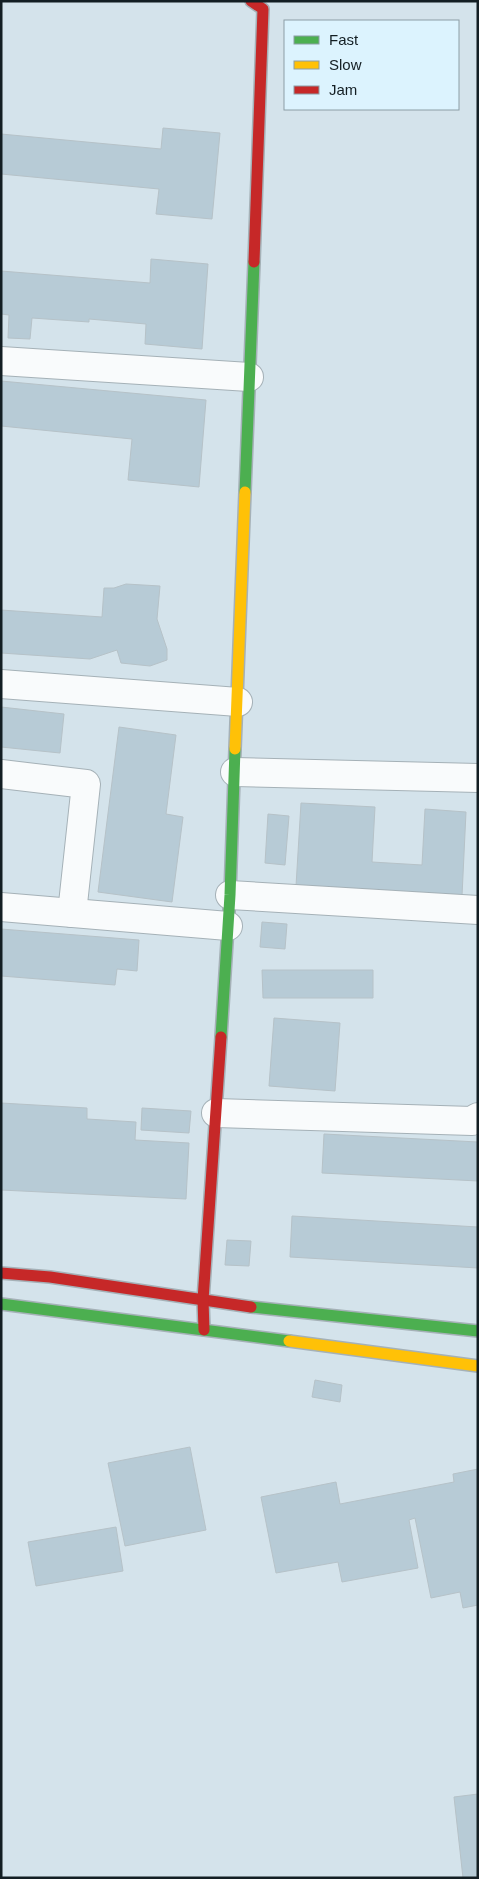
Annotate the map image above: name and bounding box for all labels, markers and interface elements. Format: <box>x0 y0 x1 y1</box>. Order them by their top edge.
legend <box>284 20 459 110</box>
text: Fast <box>329 31 359 48</box>
text: Slow <box>329 56 362 73</box>
text: Jam <box>329 81 357 98</box>

